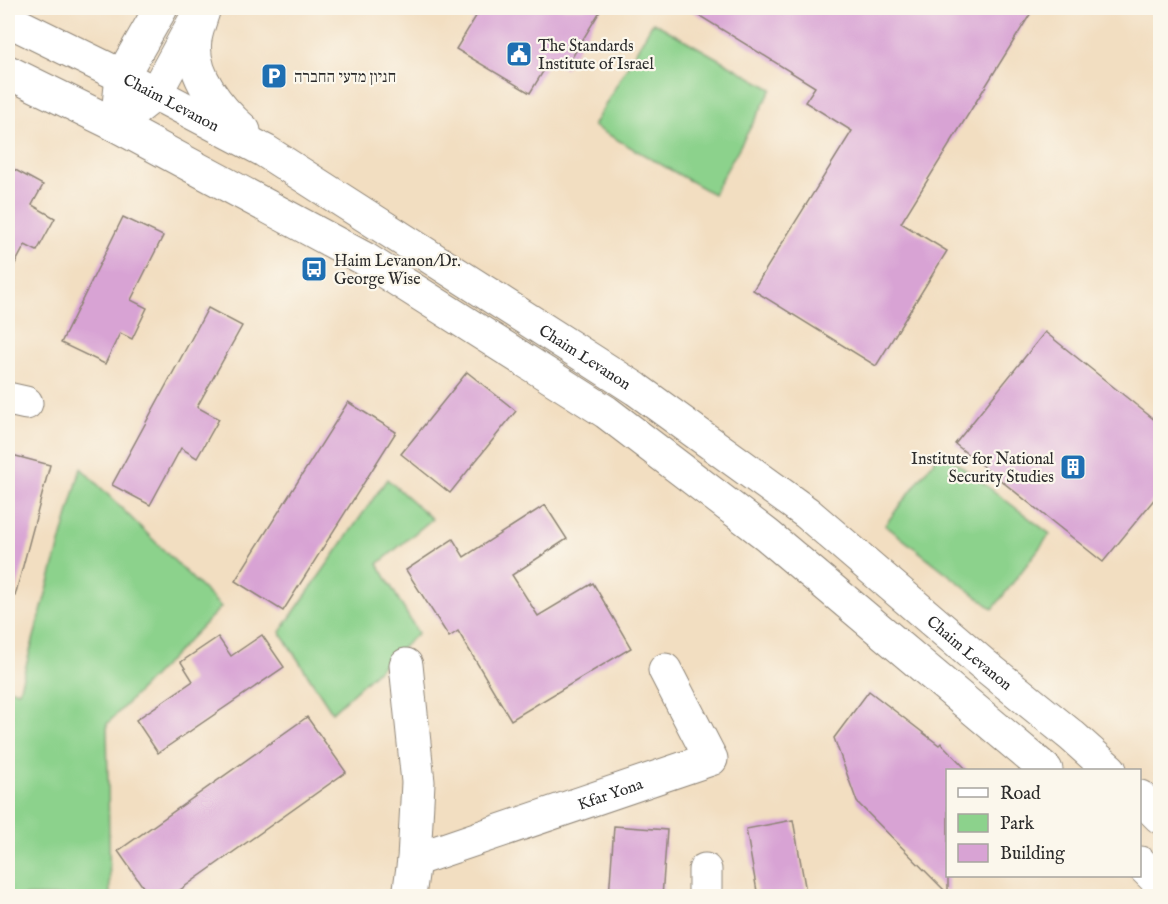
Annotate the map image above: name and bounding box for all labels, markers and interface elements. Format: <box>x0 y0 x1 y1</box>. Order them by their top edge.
place label: The Standards Institute of Israel <box>538 37 654 75</box>
public building icon: The Standards Institute of Israel <box>504 39 534 69</box>
parking icon: חניון מדעי החברה <box>259 61 289 91</box>
place label: חניון מדעי החברה <box>294 68 396 88</box>
street label: Chaim Levanon <box>119 70 222 137</box>
place label: Haim Levanon/Dr. George Wise <box>334 252 461 290</box>
bus stop icon: Haim Levanon/Dr. George Wise <box>299 254 329 284</box>
street label: Chaim Levanon <box>534 321 634 395</box>
place label: Institute for National Security Studies <box>911 450 1055 488</box>
building icon: Institute for National Security Studies <box>1058 452 1088 482</box>
street label: Chaim Levanon <box>922 612 1016 696</box>
legend <box>946 769 1141 877</box>
street label: Kfar Yona <box>575 775 646 816</box>
text: Road <box>1000 783 1041 806</box>
text: Park <box>1000 813 1035 836</box>
text: Building <box>1000 843 1065 866</box>

